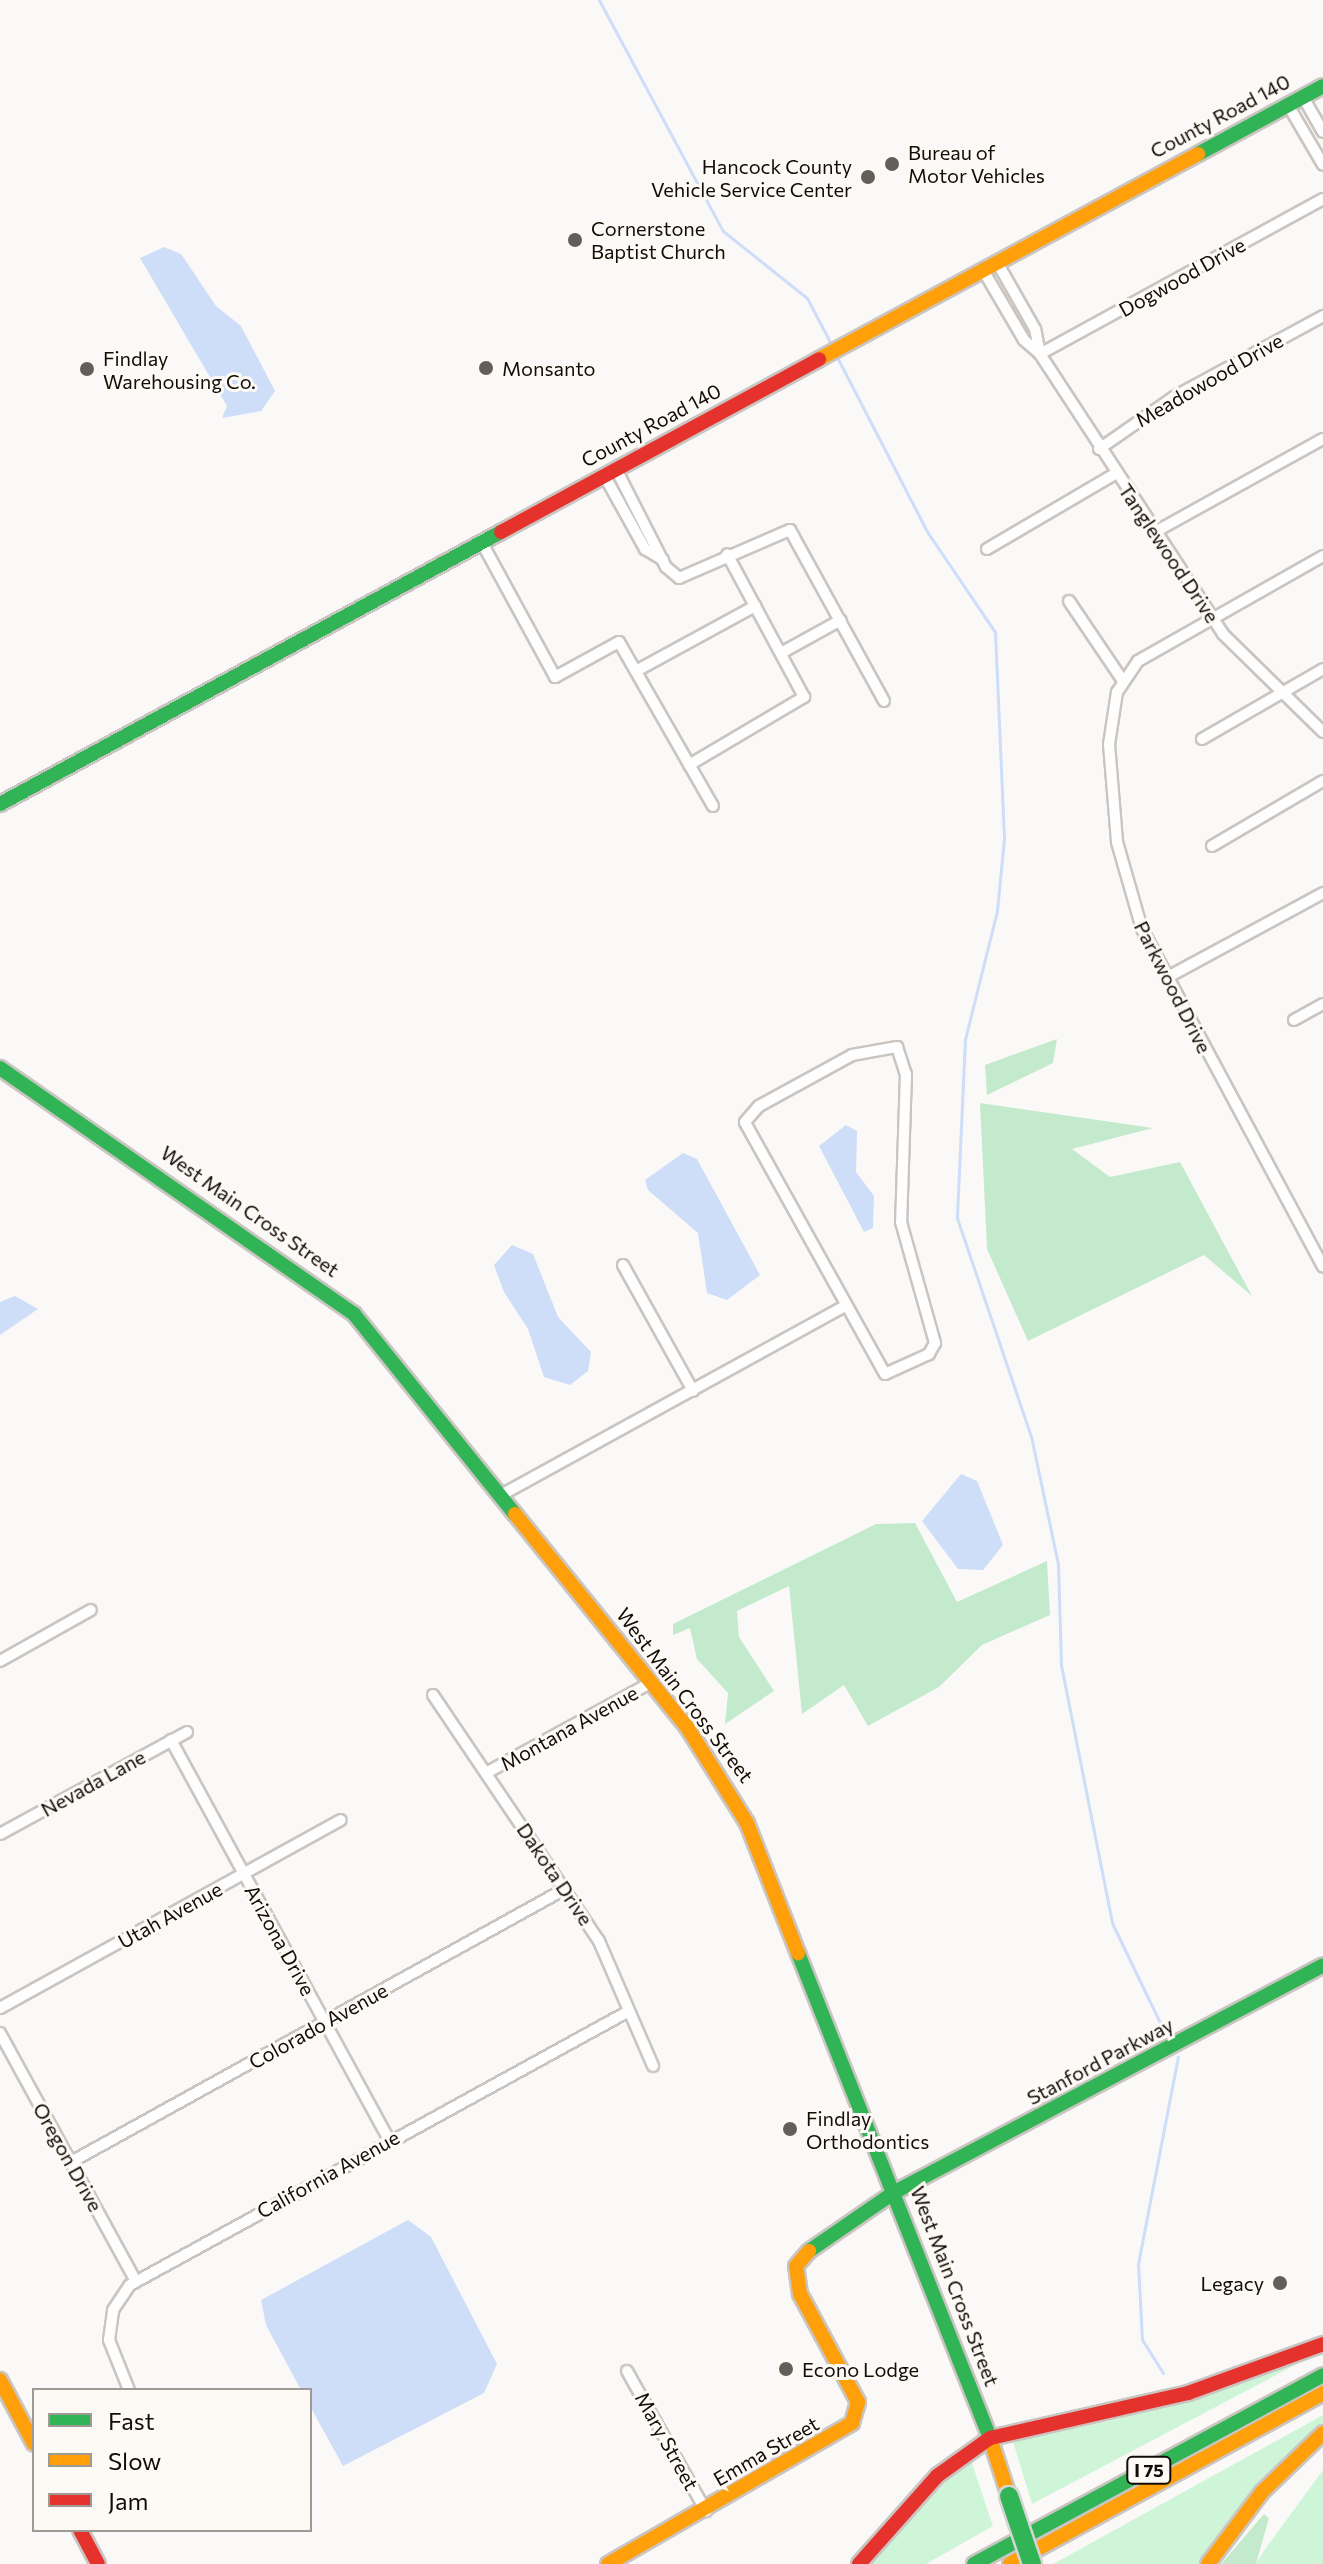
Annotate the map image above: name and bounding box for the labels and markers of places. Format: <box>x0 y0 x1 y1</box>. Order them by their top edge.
place label: Bureau of Motor Vehicles <box>908 140 1045 187</box>
place label: Hancock County Vehicle Service Center <box>651 154 852 201</box>
marker: Bureau of Motor Vehicles <box>883 155 901 173</box>
marker: Hancock County Vehicle Service Center <box>859 168 877 186</box>
place label: Cornerstone Baptist Church <box>591 216 726 263</box>
marker: Cornerstone Baptist Church <box>566 231 584 249</box>
place label: Findlay Warehousing Co. <box>103 346 256 393</box>
place label: Monsanto <box>502 356 596 380</box>
marker: Monsanto <box>477 359 495 377</box>
marker: Findlay Warehousing Co. <box>78 360 96 378</box>
place label: Findlay Orthodontics <box>806 2106 929 2153</box>
marker: Findlay Orthodontics <box>781 2120 799 2138</box>
place label: Legacy <box>1201 2271 1264 2295</box>
marker: Legacy <box>1271 2274 1289 2292</box>
place label: Econo Lodge <box>802 2357 919 2381</box>
marker: Econo Lodge <box>777 2360 795 2378</box>

